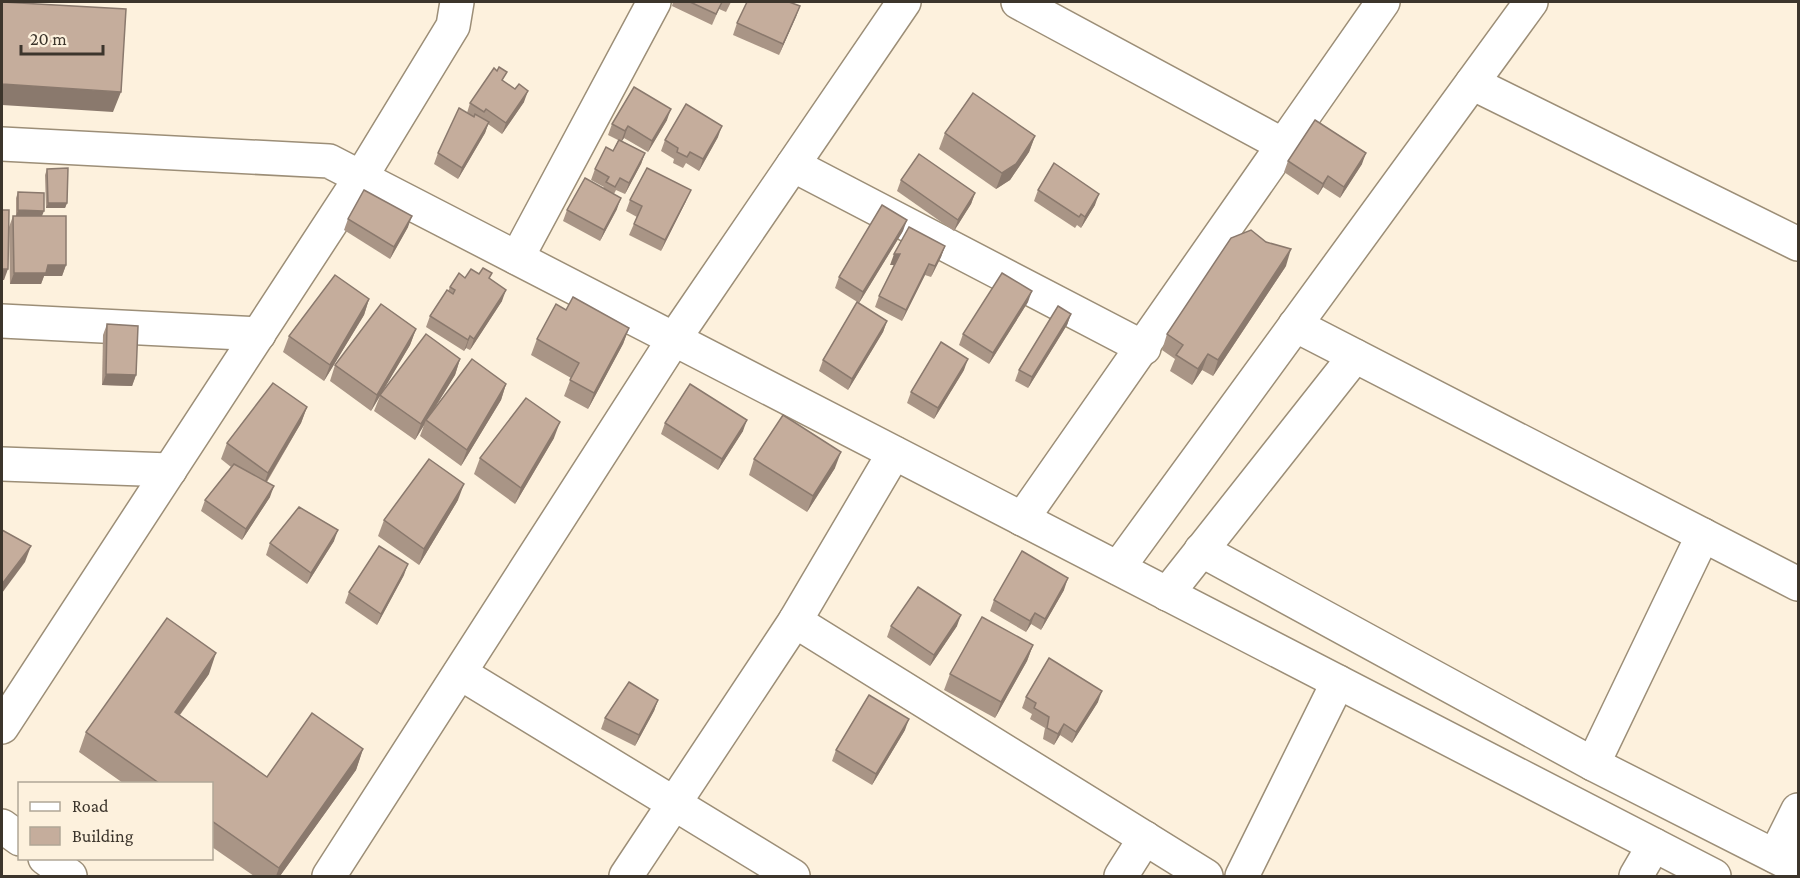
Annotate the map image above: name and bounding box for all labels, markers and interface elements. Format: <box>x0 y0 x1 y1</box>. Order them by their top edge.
scale bar <box>21 18 104 56</box>
text: 20 m <box>30 29 67 49</box>
legend <box>18 782 213 860</box>
text: Road <box>72 796 109 816</box>
text: Building <box>72 826 134 846</box>

